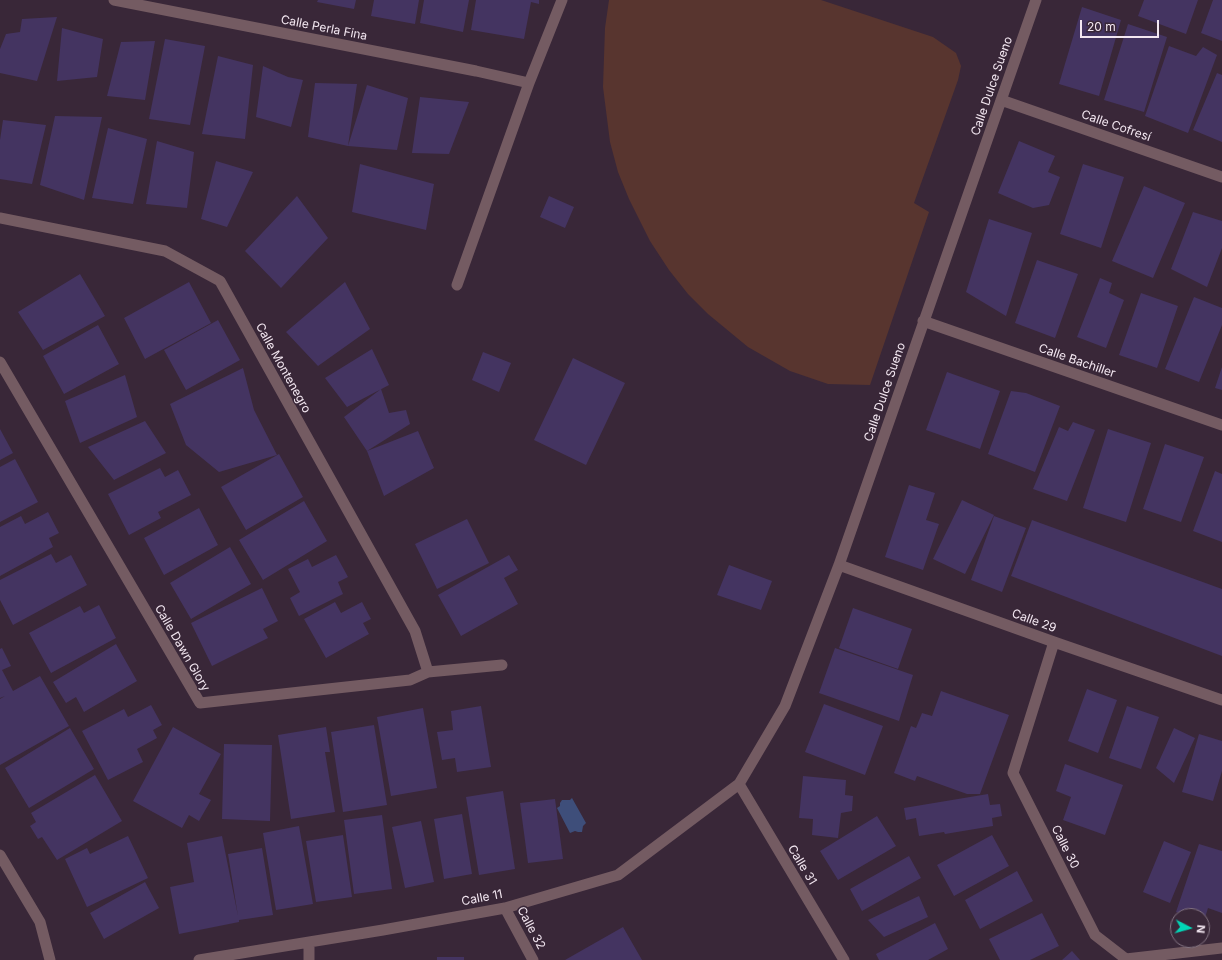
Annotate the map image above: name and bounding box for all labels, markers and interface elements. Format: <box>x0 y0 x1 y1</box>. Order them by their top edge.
scale bar <box>1082 12 1161 38</box>
street label: Calle Perla Fina <box>280 13 368 43</box>
text: 20 m <box>1087 19 1116 34</box>
street label: Calle Dulce Sueno <box>968 35 1016 137</box>
street label: Calle Cofresí <box>1079 107 1153 145</box>
street label: Calle Montenegro <box>252 321 314 415</box>
street label: Calle Dulce Sueno <box>861 341 909 443</box>
street label: Calle Bachiller <box>1037 341 1117 381</box>
street label: Calle Dawn Glory <box>151 602 213 694</box>
street label: Calle 29 <box>1010 606 1058 636</box>
street label: Calle 30 <box>1048 823 1082 871</box>
street label: Calle 31 <box>785 842 819 888</box>
street label: Calle 11 <box>460 887 504 909</box>
street label: Calle 32 <box>514 904 548 952</box>
north arrow <box>1170 908 1210 948</box>
text: N <box>1194 924 1208 934</box>

